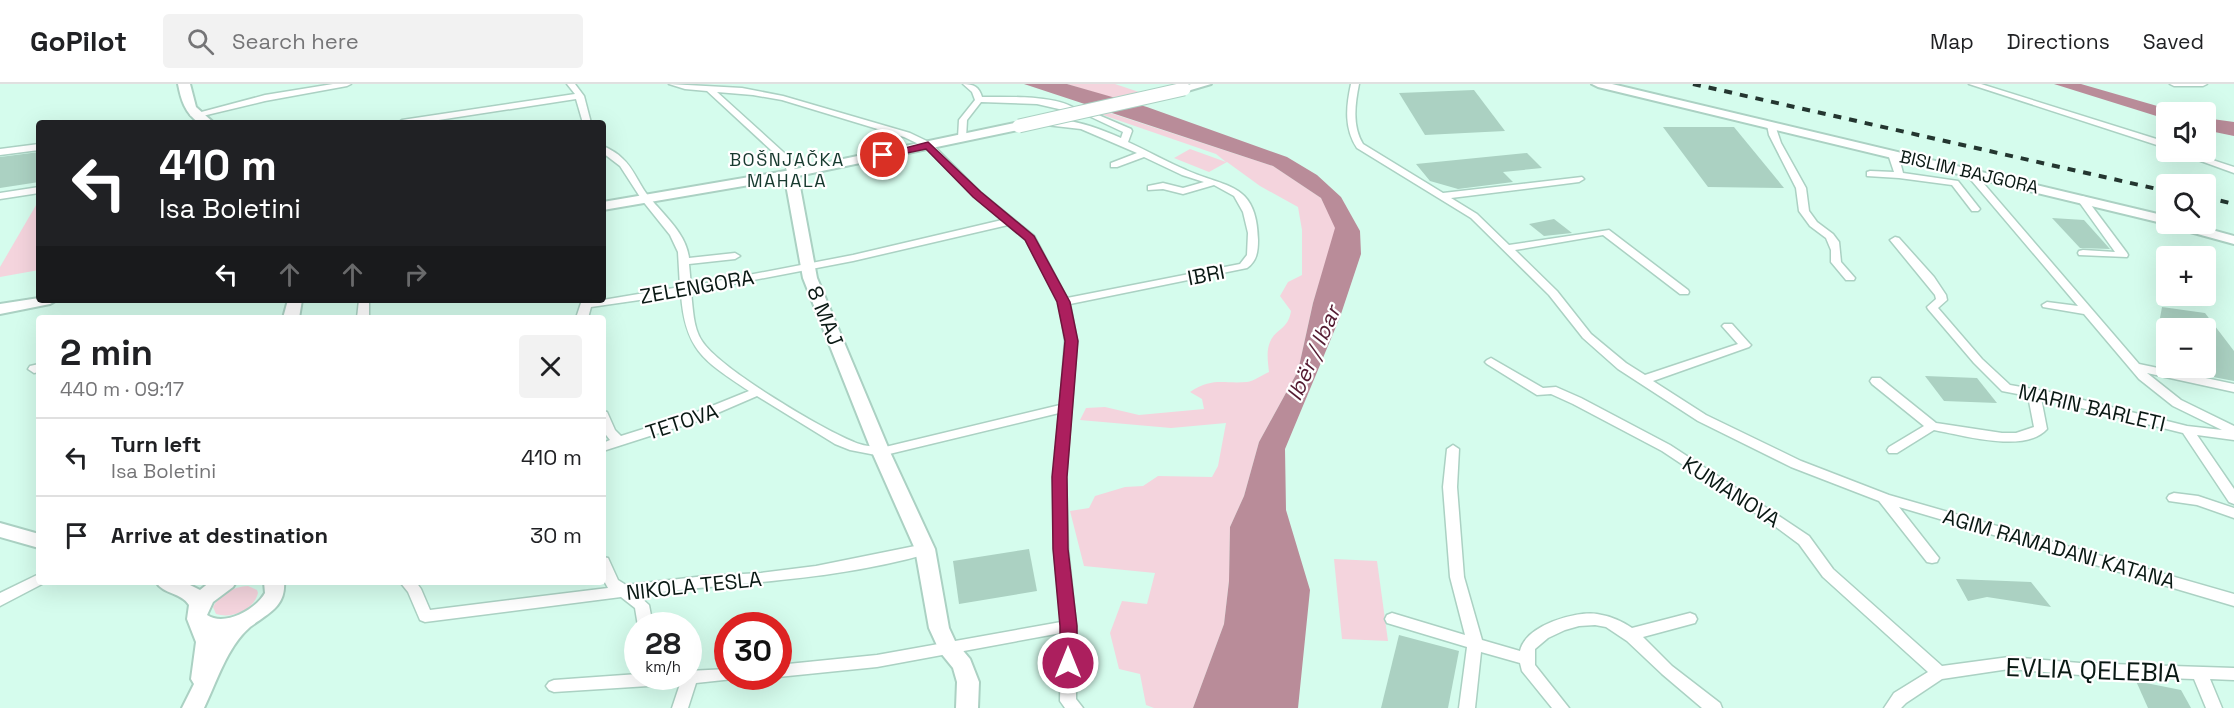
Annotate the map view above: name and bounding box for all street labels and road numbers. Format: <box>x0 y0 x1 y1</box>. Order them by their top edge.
street label: BISLIM BAJGORA <box>1897 144 2041 199</box>
street label: IBRI <box>1185 258 1227 291</box>
street label: ZELENGORA <box>638 263 756 310</box>
street label: 8 MAJ <box>801 282 850 350</box>
street label: MARIN BARLETI <box>2016 377 2168 438</box>
street label: TETOVA <box>642 397 722 446</box>
street label: KUMANOVA <box>1677 450 1785 533</box>
street label: AGIM RAMADANI KATANA <box>1940 502 2178 595</box>
street label: NIKOLA TESLA <box>625 565 763 606</box>
street label: EVLIA QELEBIA <box>2005 650 2181 690</box>

